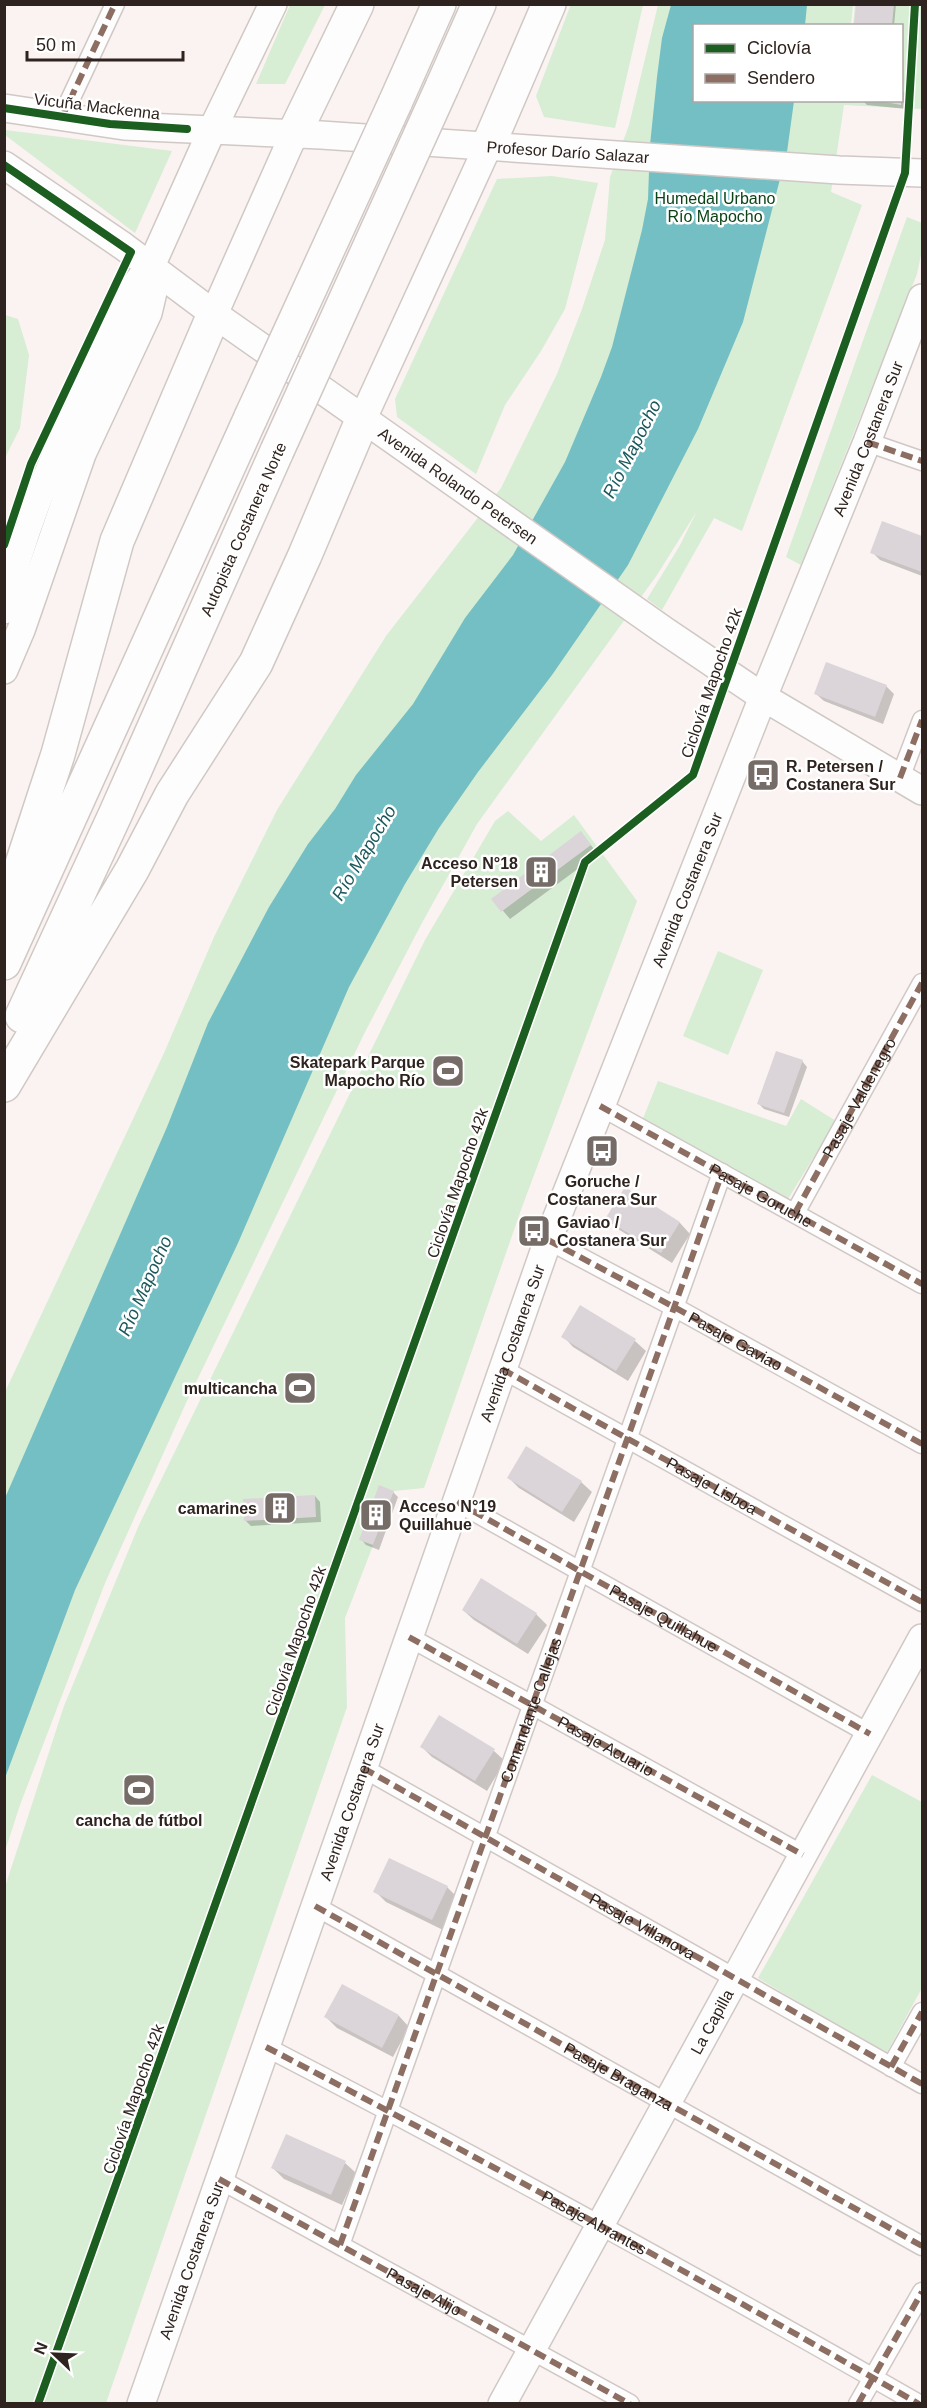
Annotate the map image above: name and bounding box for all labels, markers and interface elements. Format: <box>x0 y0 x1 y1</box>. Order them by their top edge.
scale bar <box>27 24 183 62</box>
legend <box>693 24 903 102</box>
text: 50 m <box>36 35 76 55</box>
text: Ciclovía <box>747 38 812 58</box>
text: Sendero <box>747 68 815 88</box>
street label: Vicuña Mackenna <box>33 90 161 123</box>
street label: Profesor Darío Salazar <box>486 138 650 166</box>
park label: Humedal Urbano Río Mapocho <box>655 190 776 225</box>
street label: Avenida Costanera Sur <box>830 358 906 519</box>
water label: Río Mapocho <box>599 397 665 501</box>
street label: Avenida Rolando Petersen <box>375 424 541 548</box>
street label: Autopista Costanera Norte <box>197 440 290 619</box>
street label: Ciclovía Mapocho 42k <box>678 605 745 760</box>
bus stop icon: R. Petersen / Costanera Sur <box>745 757 781 793</box>
place label: R. Petersen / Costanera Sur <box>786 758 895 793</box>
water label: Río Mapocho <box>328 802 400 904</box>
street label: Avenida Costanera Sur <box>649 809 726 970</box>
building icon: Acceso N°18 Petersen <box>523 854 559 890</box>
place label: Acceso N°18 Petersen <box>421 855 518 890</box>
street label: Pasaje Valdenegro <box>819 1035 899 1161</box>
sports icon: Skatepark Parque Mapocho Río <box>430 1053 466 1089</box>
place label: Skatepark Parque Mapocho Río <box>290 1054 425 1089</box>
street label: Ciclovía Mapocho 42k <box>424 1105 491 1260</box>
bus stop icon: Goruche / Costanera Sur <box>584 1133 620 1169</box>
street label: Pasaje Goruche <box>706 1160 815 1231</box>
place label: Goruche / Costanera Sur <box>547 1173 657 1208</box>
bus stop icon: Gaviao / Costanera Sur <box>516 1213 552 1249</box>
place label: Gaviao / Costanera Sur <box>557 1214 666 1249</box>
water label: Río Mapocho <box>114 1233 176 1339</box>
street label: Avenida Costanera Sur <box>477 1262 548 1424</box>
street label: Pasaje Gaviao <box>686 1309 785 1374</box>
sports icon: multicancha <box>282 1370 318 1406</box>
place label: multicancha <box>184 1380 277 1397</box>
street label: Pasaje Lisboa <box>664 1454 760 1518</box>
building icon: camarines <box>262 1490 298 1526</box>
building icon: Acceso N°19 Quillahue <box>358 1497 394 1533</box>
place label: Acceso N°19 Quillahue <box>399 1498 496 1533</box>
place label: camarines <box>178 1500 257 1517</box>
street label: Ciclovía Mapocho 42k <box>262 1563 329 1718</box>
street label: Pasaje Quillahue <box>606 1581 720 1656</box>
street label: Comandante Callejas <box>497 1635 565 1785</box>
street label: Pasaje Acuario <box>555 1713 657 1780</box>
street label: Avenida Costanera Sur <box>317 1720 388 1883</box>
sports icon: cancha de fútbol <box>121 1772 157 1808</box>
place label: cancha de fútbol <box>75 1812 203 1829</box>
street label: Pasaje Villanova <box>587 1890 698 1963</box>
street label: La Capilla <box>687 1987 737 2057</box>
street label: Ciclovía Mapocho 42k <box>100 2021 167 2176</box>
street label: Pasaje Braganza <box>561 2039 676 2114</box>
street label: Avenida Costanera Sur <box>156 2179 227 2341</box>
street label: Pasaje Abrantes <box>539 2187 649 2258</box>
street label: Pasaje Alijo <box>384 2264 464 2319</box>
north arrow <box>24 2324 84 2384</box>
text: N <box>31 2340 51 2357</box>

